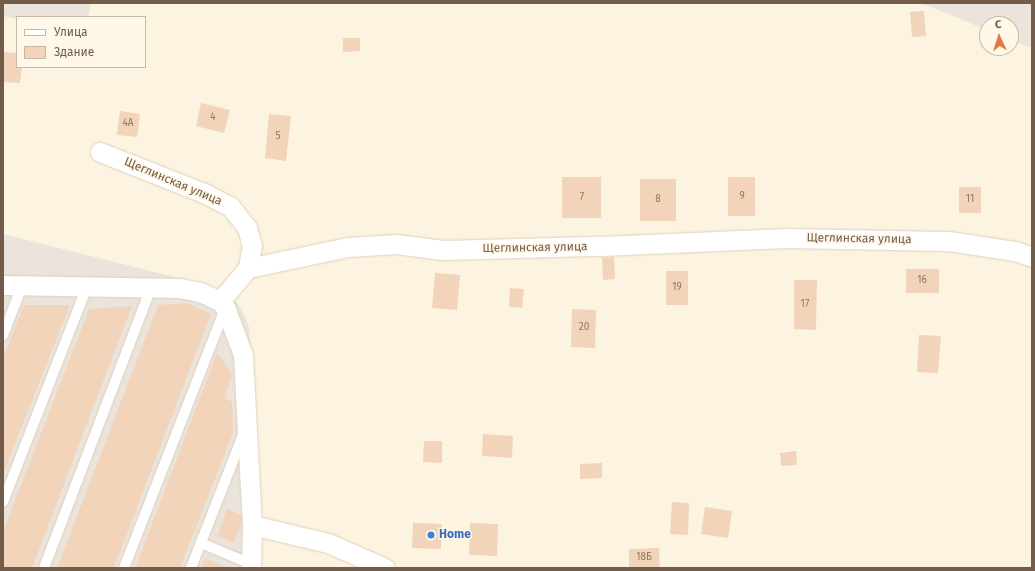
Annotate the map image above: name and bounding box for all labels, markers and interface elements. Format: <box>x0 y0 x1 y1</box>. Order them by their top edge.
legend <box>16 16 146 68</box>
north arrow <box>979 16 1019 56</box>
text: С <box>995 18 1002 31</box>
text: Улица <box>54 25 88 39</box>
text: Здание <box>54 45 94 59</box>
house number: 4 <box>210 112 216 124</box>
house number: 4А <box>122 118 134 130</box>
house number: 5 <box>275 131 281 143</box>
street label: Щеглинская улица <box>122 155 224 209</box>
house number: 9 <box>739 191 745 203</box>
house number: 7 <box>580 192 584 204</box>
house number: 8 <box>655 194 661 206</box>
house number: 11 <box>966 194 974 206</box>
street label: Щеглинская улица <box>806 231 912 247</box>
street label: Щеглинская улица <box>482 240 588 256</box>
house number: 16 <box>917 275 927 287</box>
house number: 19 <box>672 282 682 294</box>
house number: 17 <box>801 299 809 311</box>
house number: 20 <box>579 322 589 334</box>
place label: Home <box>439 528 471 542</box>
marker: Home <box>426 530 436 540</box>
house number: 18Б <box>636 552 652 564</box>

